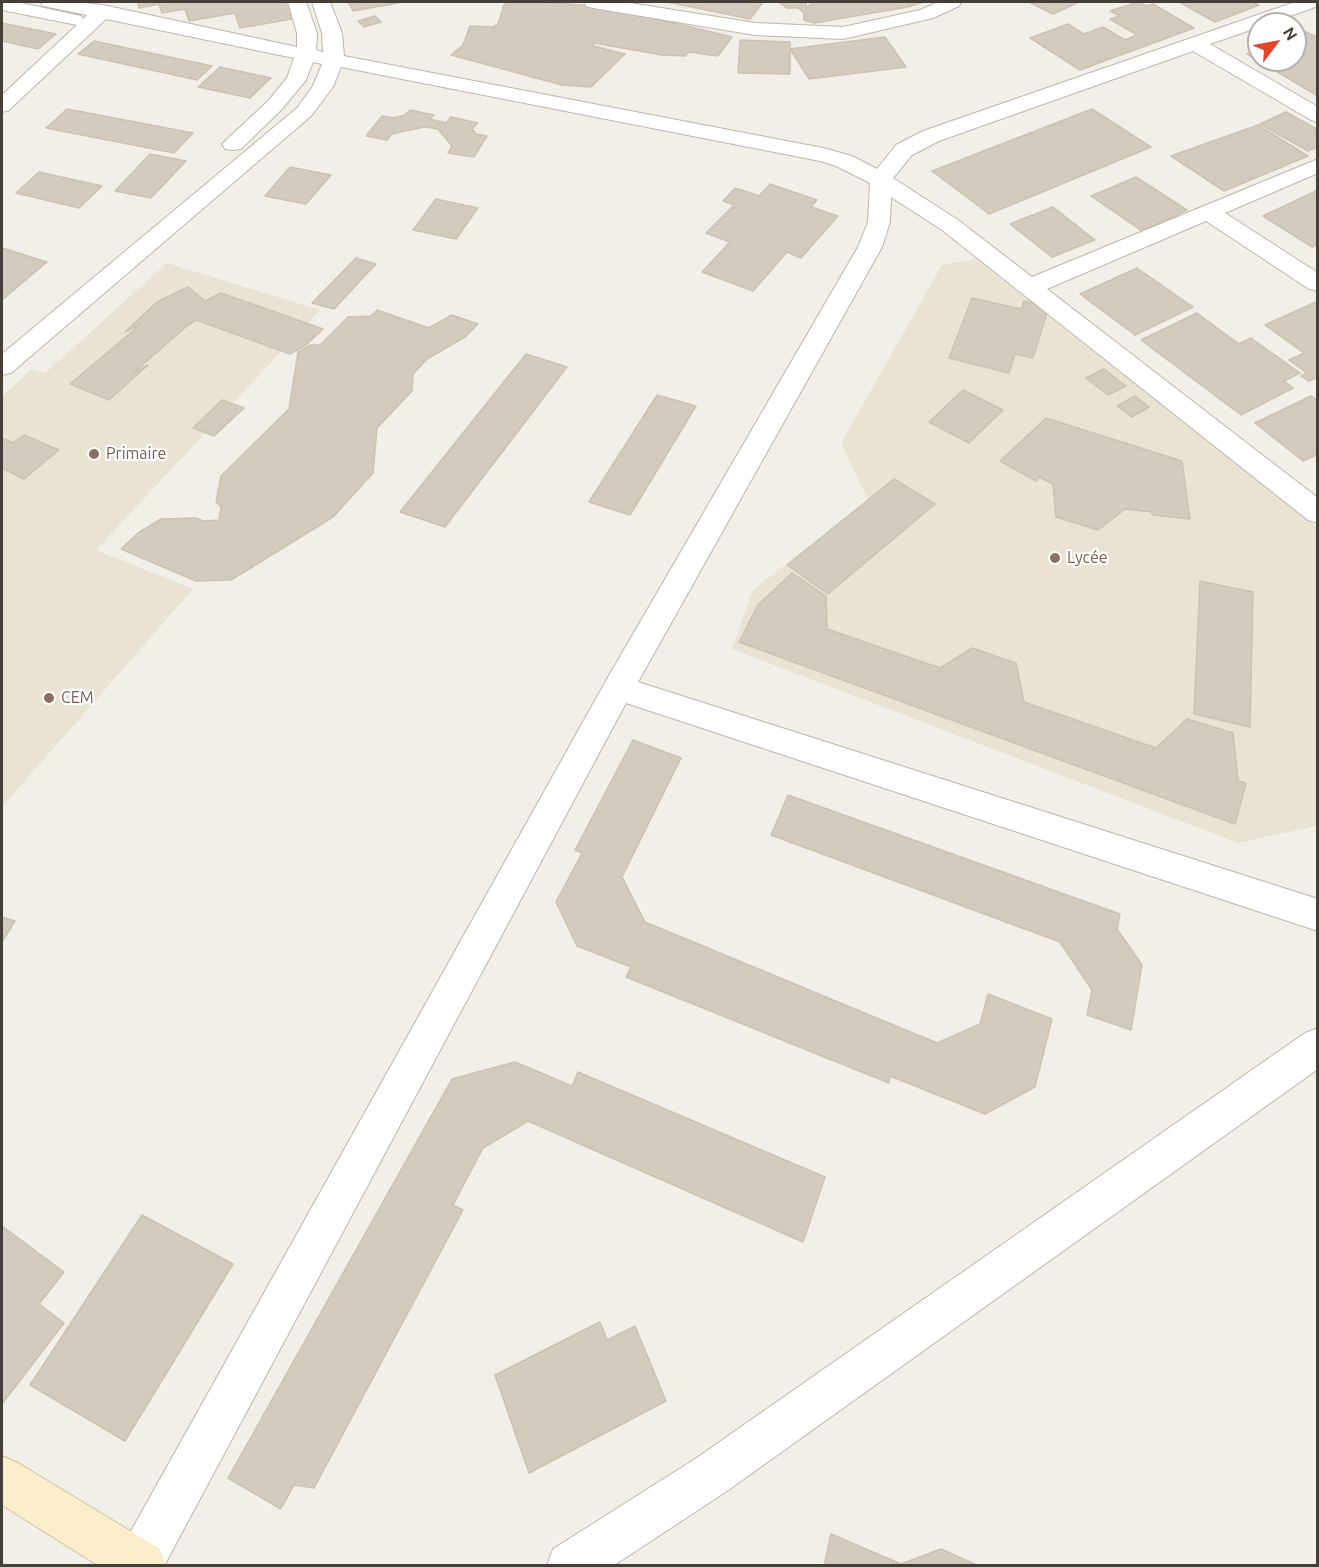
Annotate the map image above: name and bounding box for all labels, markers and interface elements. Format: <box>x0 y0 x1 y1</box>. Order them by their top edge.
north arrow <box>1247 12 1307 72</box>
text: N <box>1280 24 1301 43</box>
place label: Primaire <box>106 444 166 464</box>
marker: Primaire <box>87 447 101 461</box>
place label: Lycée <box>1067 548 1108 568</box>
marker: Lycée <box>1048 551 1062 565</box>
place label: CEM <box>61 688 94 708</box>
marker: CEM <box>42 691 56 705</box>

